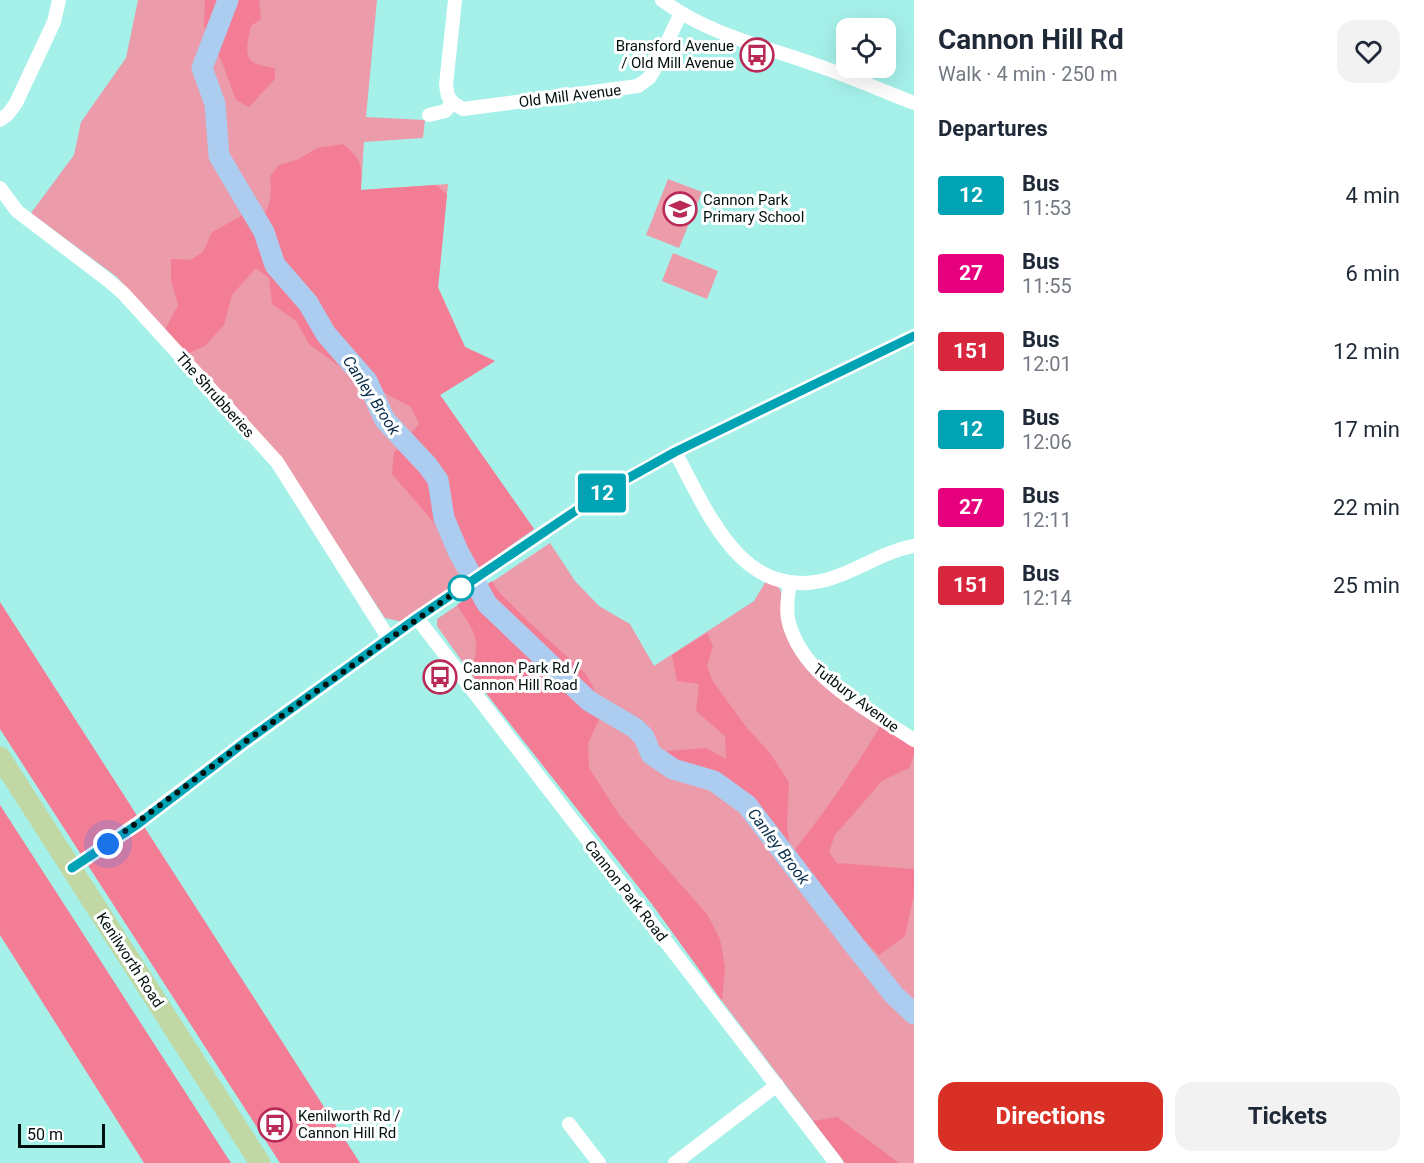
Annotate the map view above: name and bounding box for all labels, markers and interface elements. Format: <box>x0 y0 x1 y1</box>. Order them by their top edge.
map controls <box>836 18 896 78</box>
button: locate <box>836 18 896 78</box>
button: heart <box>1337 20 1400 83</box>
text: Cannon Hill Rd <box>938 23 1124 56</box>
place label: Bransford Avenue / Old Mill Avenue <box>616 37 734 72</box>
bus stop icon: Bransford Avenue / Old Mill Avenue <box>739 37 775 73</box>
text: Walk · 4 min · 250 m <box>938 62 1117 86</box>
street label: Old Mill Avenue <box>518 81 622 111</box>
text: Departures <box>938 116 1048 141</box>
text: Bus <box>1022 171 1060 196</box>
text: 12 <box>959 183 983 207</box>
text: 4 min <box>1345 183 1400 208</box>
school or university icon: Cannon Park Primary School <box>662 191 698 227</box>
place label: Cannon Park Primary School <box>703 191 804 226</box>
text: 11:53 <box>1022 196 1072 220</box>
text: Bus <box>1022 249 1060 274</box>
text: 27 <box>959 261 983 285</box>
text: 6 min <box>1345 261 1400 286</box>
text: 11:55 <box>1022 274 1072 298</box>
text: Bus <box>1022 327 1060 352</box>
text: 151 <box>953 339 989 363</box>
text: 12 min <box>1333 339 1400 364</box>
street label: The Shrubberies <box>172 349 258 441</box>
water label: Canley Brook <box>339 352 405 439</box>
text: 12:01 <box>1022 352 1072 376</box>
text: Bus <box>1022 405 1060 430</box>
text: 12 <box>959 417 983 441</box>
text: 17 min <box>1333 417 1400 442</box>
text: 12:06 <box>1022 430 1072 454</box>
line badge: 12 <box>575 474 629 512</box>
text: 12 <box>590 481 614 505</box>
text: Bus <box>1022 483 1060 508</box>
text: 27 <box>959 495 983 519</box>
text: 22 min <box>1333 495 1400 520</box>
text: 12:11 <box>1022 508 1072 532</box>
text: Bus <box>1022 561 1060 586</box>
text: 151 <box>953 573 989 597</box>
text: 25 min <box>1333 573 1400 598</box>
unlabelled marker <box>448 575 474 601</box>
text: 12:14 <box>1022 586 1072 610</box>
bus stop icon: Cannon Park Rd / Cannon Hill Road <box>422 659 458 695</box>
place label: Cannon Park Rd / Cannon Hill Road <box>463 659 580 694</box>
street label: Tutbury Avenue <box>809 660 903 736</box>
water label: Canley Brook <box>744 804 814 889</box>
your location <box>93 829 123 859</box>
street label: Cannon Park Road <box>581 837 671 945</box>
street label: Kenilworth Road <box>93 909 167 1011</box>
button: Directions <box>938 1082 1163 1151</box>
button: Tickets <box>1175 1082 1400 1151</box>
bus stop icon: Kenilworth Rd / Cannon Hill Rd <box>257 1107 293 1143</box>
place label: Kenilworth Rd / Cannon Hill Rd <box>298 1107 401 1142</box>
scale bar <box>18 1121 105 1148</box>
text: 50 m <box>27 1125 63 1144</box>

